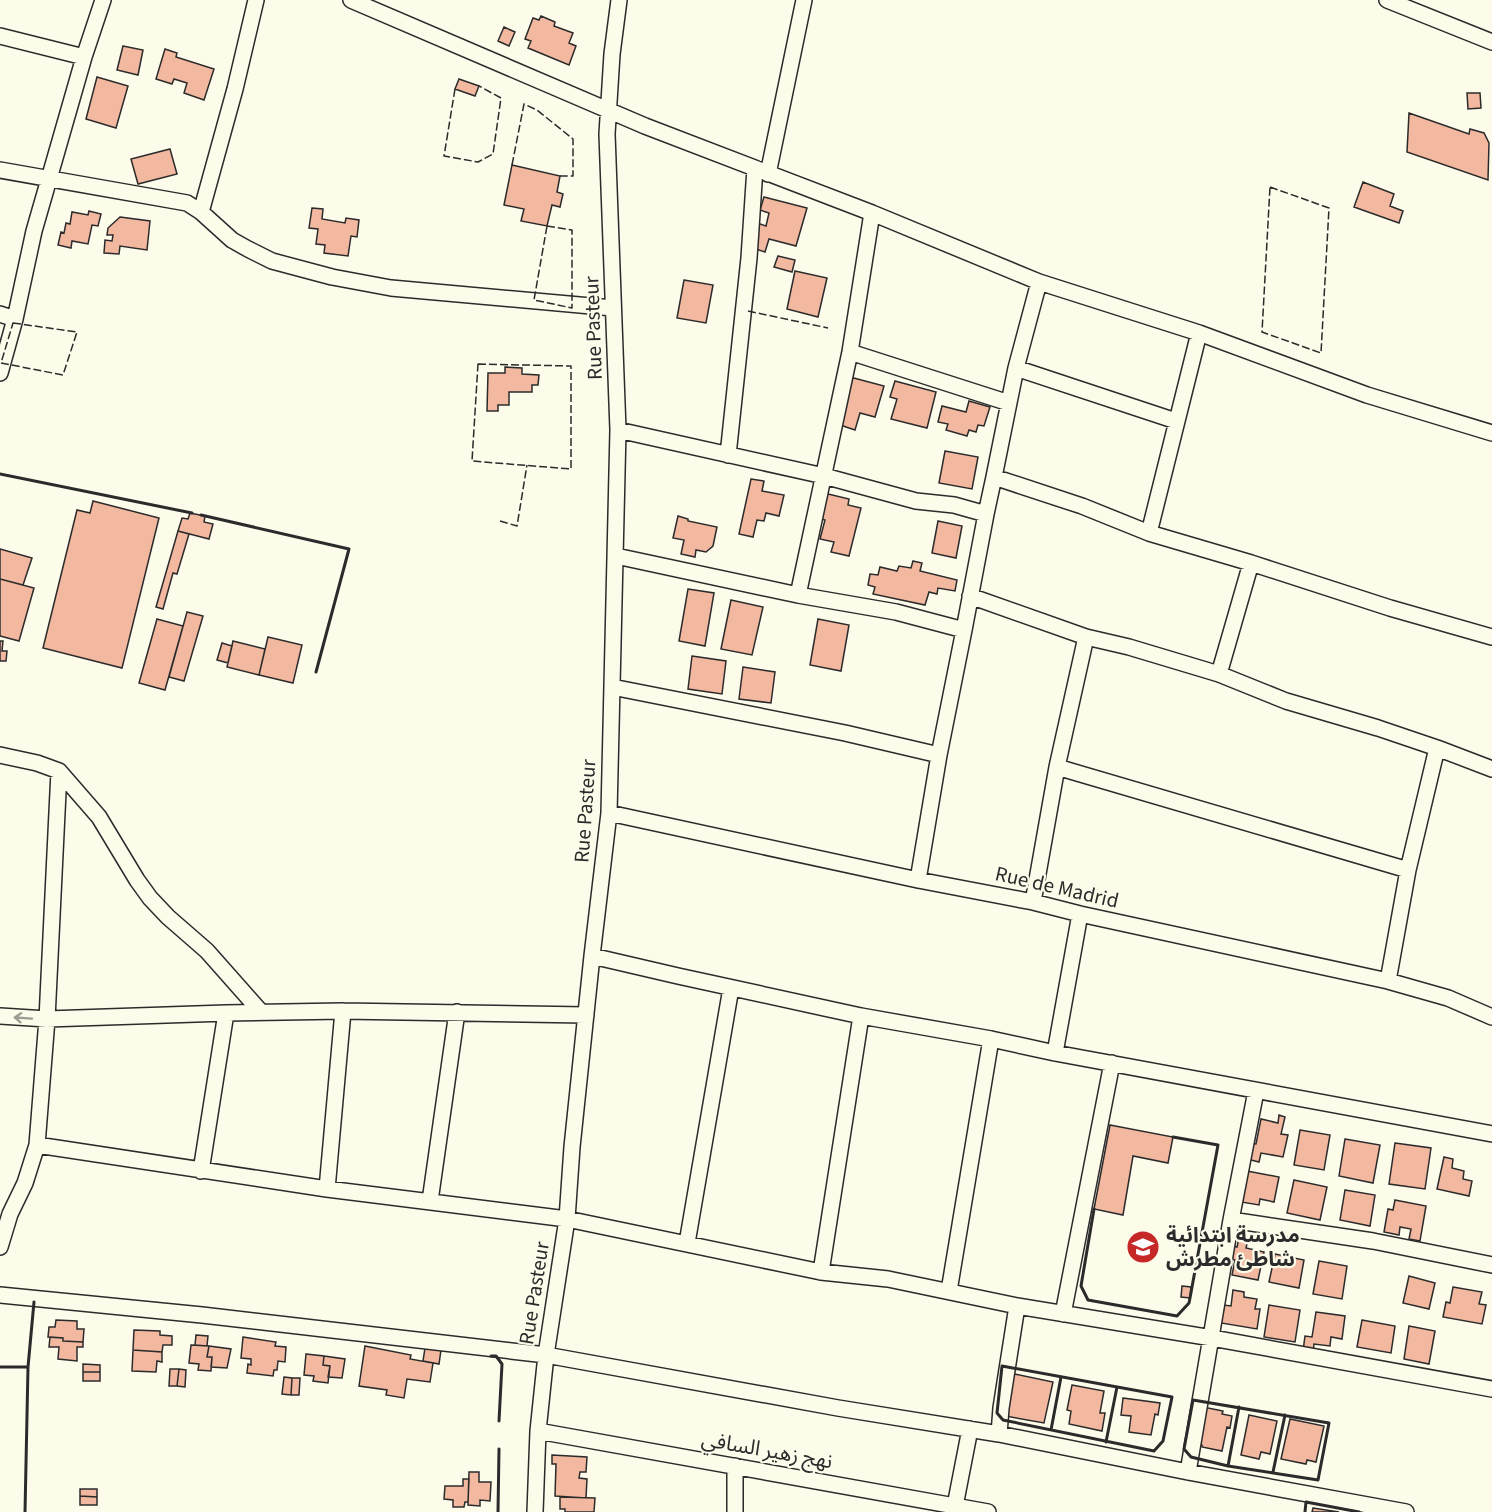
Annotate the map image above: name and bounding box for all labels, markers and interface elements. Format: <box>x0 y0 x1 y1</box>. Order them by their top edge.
street label: Rue Pasteur <box>576 275 610 380</box>
street label: Rue Pasteur <box>566 757 604 864</box>
street label: Rue de Madrid <box>992 858 1122 916</box>
one-way arrow <box>14 1012 34 1023</box>
place label: مدرسة ابتدائية شاطئ مطرش <box>1166 1220 1300 1274</box>
school or university icon: مدرسة ابتدائية شاطئ مطرش <box>1125 1229 1161 1265</box>
street label: Rue Pasteur <box>511 1239 557 1347</box>
street label: نهج زهير السافي <box>699 1424 835 1477</box>

